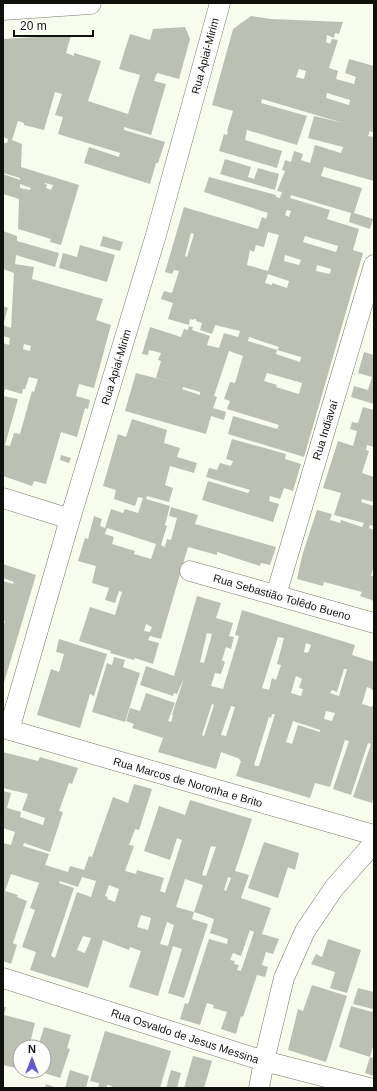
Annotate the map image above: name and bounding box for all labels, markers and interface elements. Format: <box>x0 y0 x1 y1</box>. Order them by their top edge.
scale bar <box>14 12 93 38</box>
street label: Rua Apiaí-Mirim <box>189 17 221 95</box>
text: 20 m <box>20 19 47 33</box>
street label: Rua Apiaí-Mirim <box>99 328 133 406</box>
street label: Rua Indiavaí <box>310 399 340 461</box>
street label: Rua Sebastião Tolêdo Bueno <box>212 572 352 622</box>
street label: Rua Marcos de Noronha e Brito <box>112 755 264 809</box>
street label: Rua Osvaldo de Jesus Messina <box>110 1006 261 1066</box>
north arrow <box>12 1039 52 1079</box>
text: N <box>28 1043 36 1055</box>

